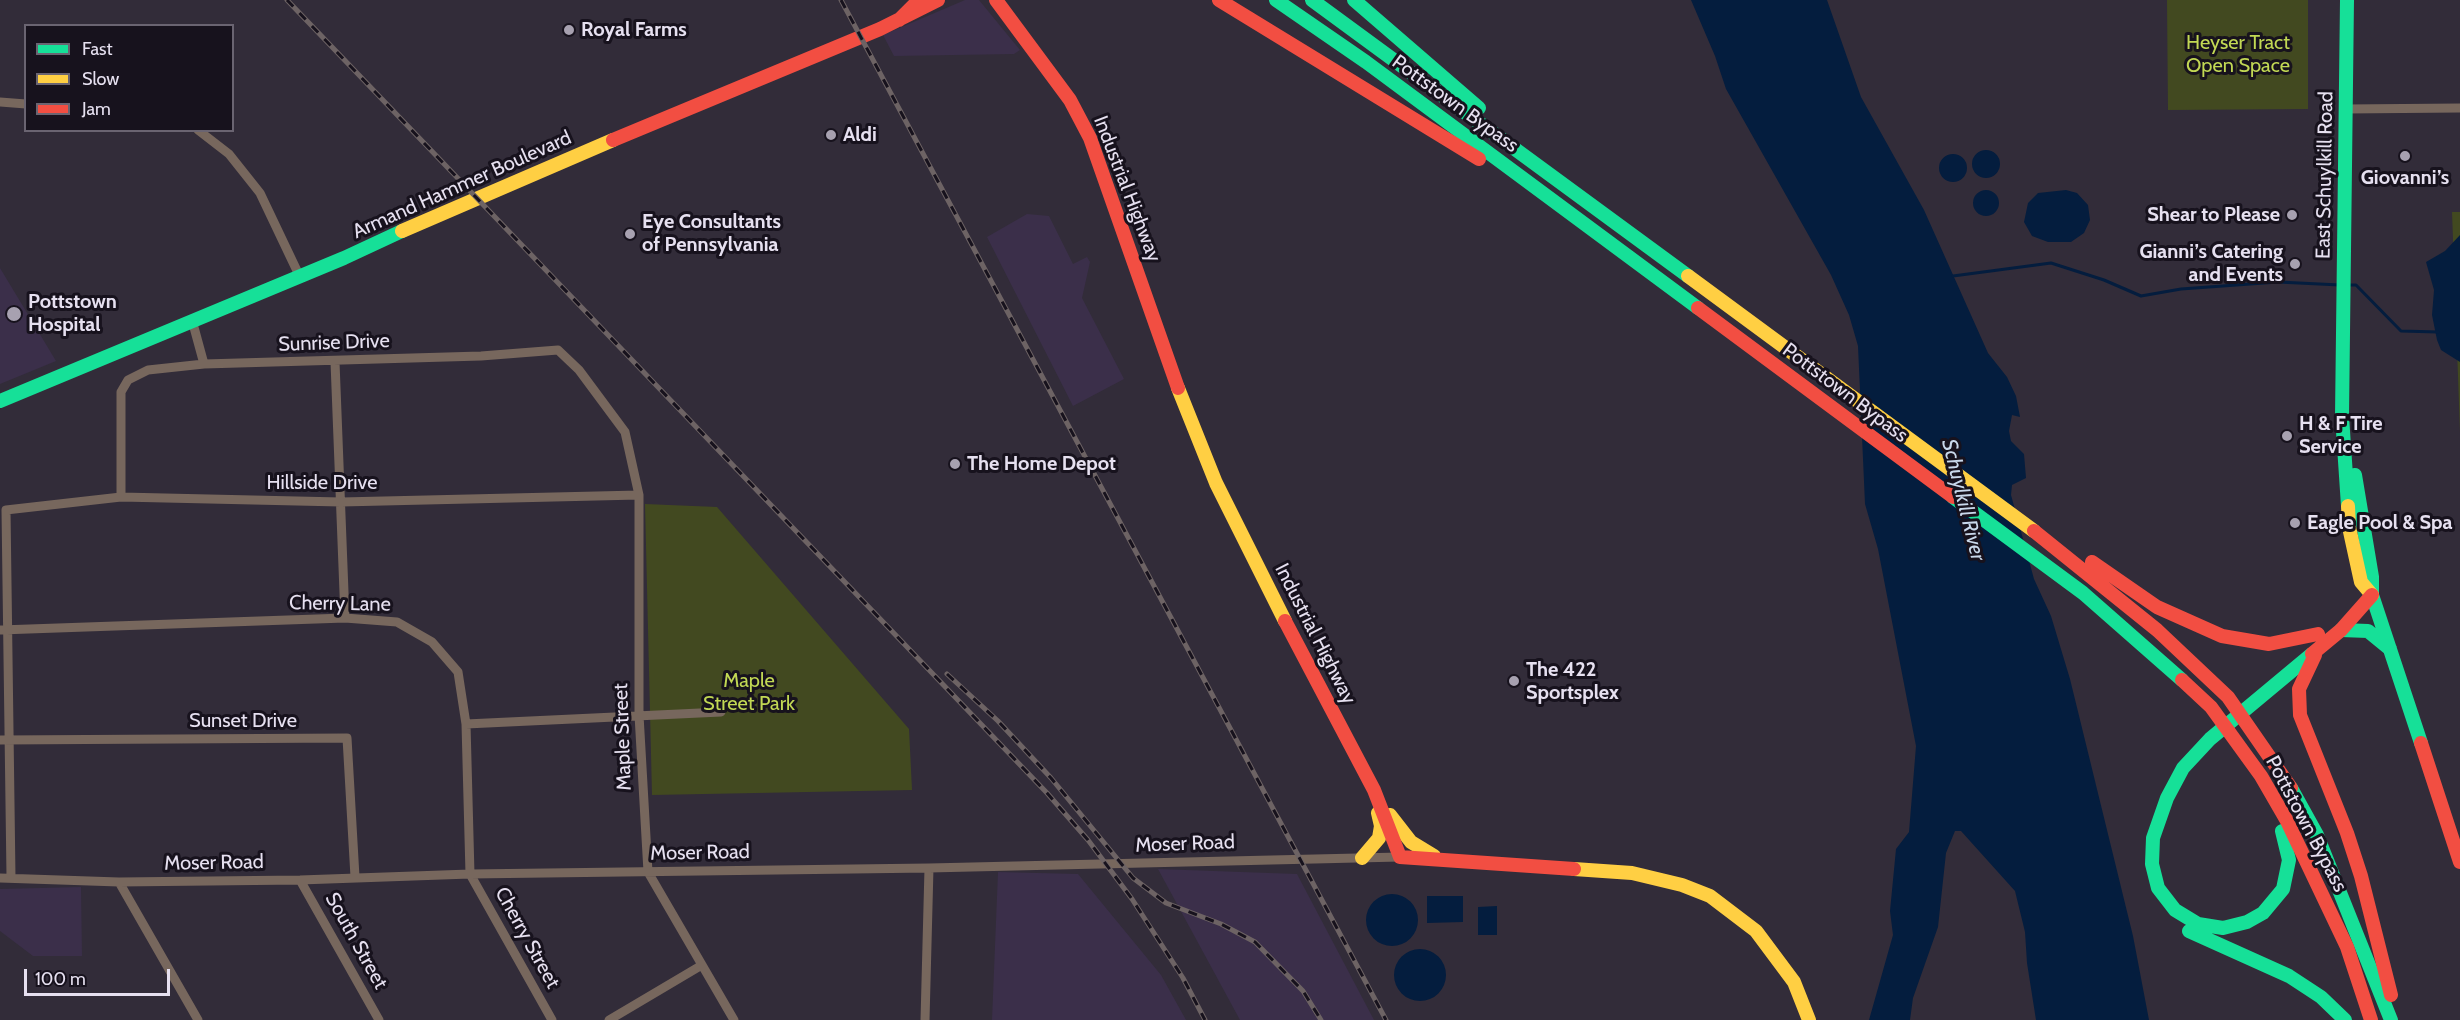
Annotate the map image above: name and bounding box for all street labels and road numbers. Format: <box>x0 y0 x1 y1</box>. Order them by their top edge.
street label: Pottstown Bypass <box>1387 50 1523 158</box>
street label: East Schuylkill Road <box>2312 91 2338 259</box>
street label: Industrial Highway <box>1088 113 1166 265</box>
street label: Armand Hammer Boulevard <box>349 126 575 244</box>
street label: Sunrise Drive <box>278 329 390 357</box>
street label: Pottstown Bypass <box>1778 338 1912 448</box>
street label: Hillside Drive <box>267 471 377 495</box>
street label: Industrial Highway <box>1269 560 1361 708</box>
street label: Cherry Lane <box>289 591 391 617</box>
street label: Maple Street <box>609 683 637 791</box>
street label: Sunset Drive <box>189 709 297 733</box>
street label: Pottstown Bypass <box>2260 752 2352 896</box>
street label: Moser Road <box>1135 830 1235 858</box>
street label: Moser Road <box>650 840 750 866</box>
street label: Moser Road <box>164 850 264 876</box>
street label: Cherry Street <box>489 883 565 993</box>
street label: South Street <box>320 889 392 993</box>

